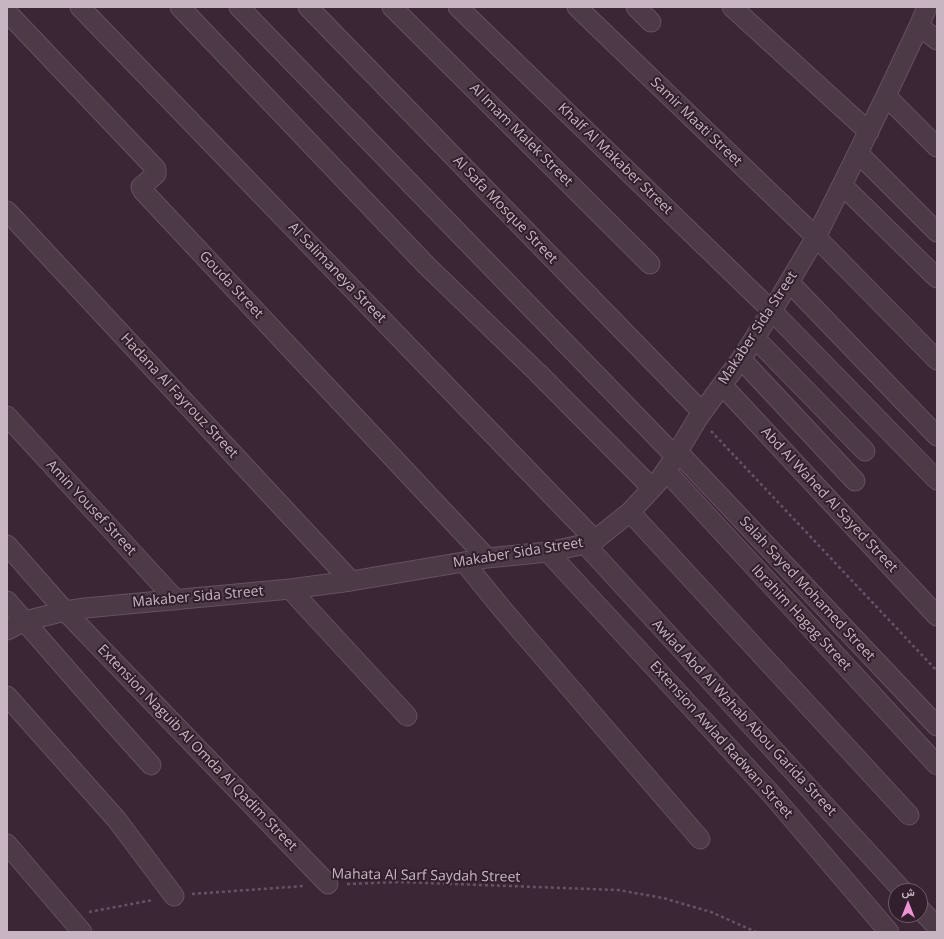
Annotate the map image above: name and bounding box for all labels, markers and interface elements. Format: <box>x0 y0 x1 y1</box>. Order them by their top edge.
street label: Samir Maati Street <box>647 74 745 170</box>
street label: Al Imam Malek Street <box>466 80 576 190</box>
street label: Khalf Al Makaber Street <box>554 100 676 218</box>
street label: Al Safa Mosque Street <box>449 153 561 267</box>
street label: Al Salimaneya Street <box>285 219 389 327</box>
street label: Gouda Street <box>195 248 267 322</box>
street label: Makaber Sida Street <box>715 268 801 388</box>
street label: Hadana Al Fayrouz Street <box>117 330 241 462</box>
street label: Abd Al Wahed Al Sayed Street <box>757 424 901 576</box>
street label: Amin Yousef Street <box>42 457 140 559</box>
street label: Salah Sayed Mohamed Street <box>736 513 878 665</box>
street label: Makaber Sida Street <box>452 534 584 572</box>
street label: Ibrahim Hagag Street <box>748 562 854 674</box>
street label: Makaber Sida Street <box>132 583 264 611</box>
street label: Awlad Abd Al Wahab Abou Garida Street <box>648 616 840 820</box>
street label: Extension Naguib Al Omda Al Qadim Street <box>94 641 300 855</box>
street label: Extension Awlad Radwan Street <box>646 658 796 822</box>
street label: Mahata Al Sarf Saydah Street <box>331 866 521 886</box>
north arrow <box>888 883 928 923</box>
text: ش <box>901 884 915 899</box>

